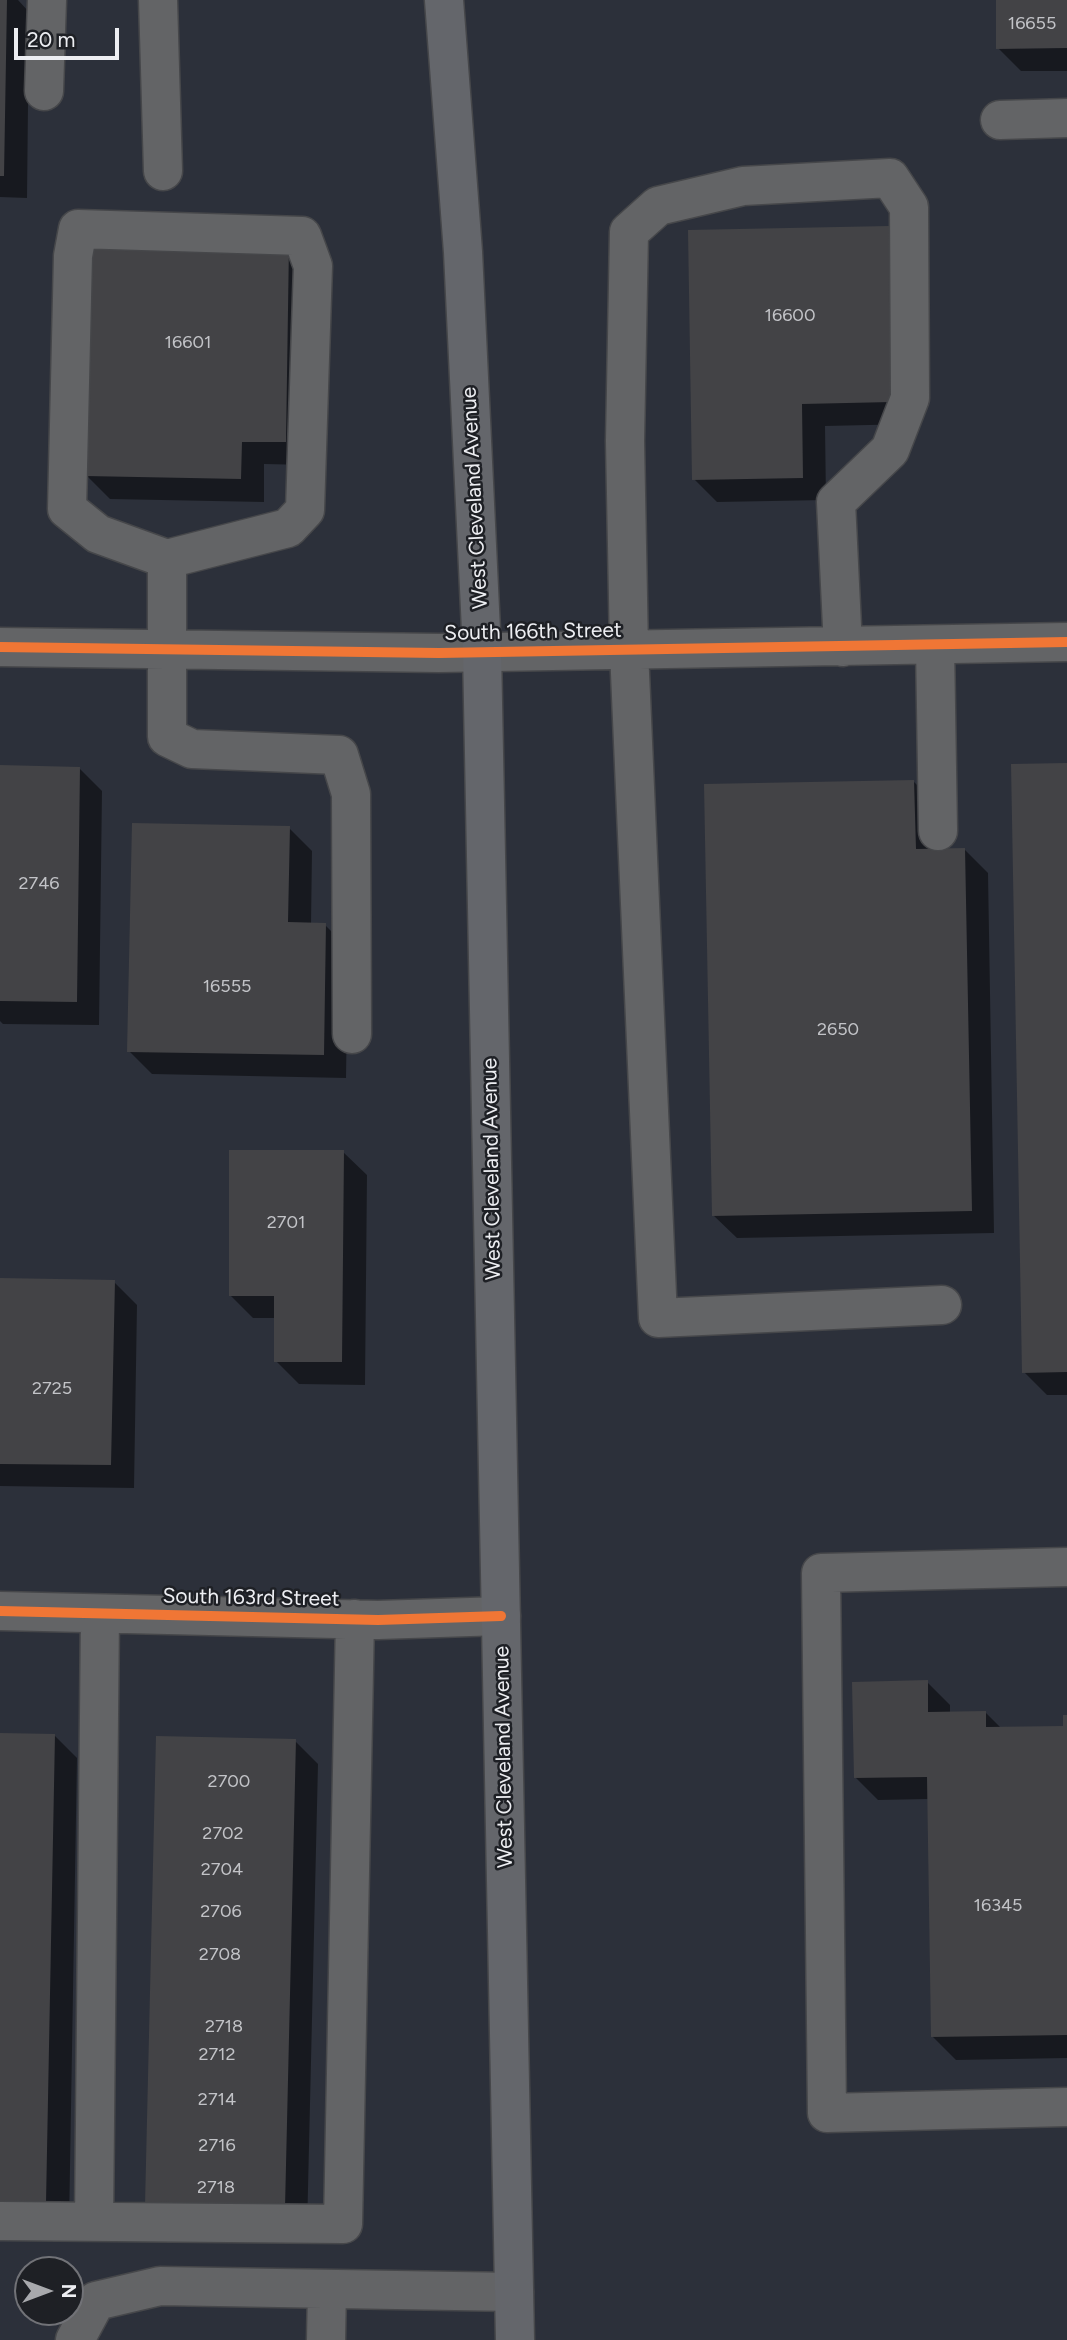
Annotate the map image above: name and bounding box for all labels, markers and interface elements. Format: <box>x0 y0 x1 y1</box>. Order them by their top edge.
house number: 16655 <box>1008 13 1056 35</box>
scale bar <box>18 14 122 58</box>
text: 20 m <box>27 27 75 52</box>
house number: 16600 <box>765 305 815 327</box>
house number: 16601 <box>165 332 211 354</box>
street label: West Cleveland Avenue <box>457 386 493 610</box>
street label: South 166th Street <box>444 618 622 646</box>
house number: 2746 <box>18 873 60 895</box>
house number: 16555 <box>203 976 251 998</box>
house number: 2650 <box>817 1019 859 1041</box>
street label: West Cleveland Avenue <box>477 1058 507 1280</box>
house number: 2701 <box>267 1212 305 1234</box>
house number: 2725 <box>32 1378 72 1400</box>
street label: South 163rd Street <box>162 1584 340 1612</box>
street label: West Cleveland Avenue <box>489 1646 519 1868</box>
house number: 2700 <box>208 1771 250 1793</box>
house number: 2702 <box>202 1823 244 1845</box>
house number: 2704 <box>201 1859 243 1881</box>
house number: 16345 <box>974 1895 1022 1917</box>
house number: 2706 <box>200 1901 242 1923</box>
house number: 2708 <box>199 1944 241 1966</box>
house number: 2718 <box>205 2016 243 2038</box>
house number: 2712 <box>198 2044 236 2066</box>
house number: 2714 <box>198 2089 236 2111</box>
house number: 2716 <box>198 2135 236 2157</box>
house number: 2718 <box>197 2177 235 2199</box>
north arrow <box>14 2256 84 2326</box>
text: N <box>57 2284 80 2298</box>

